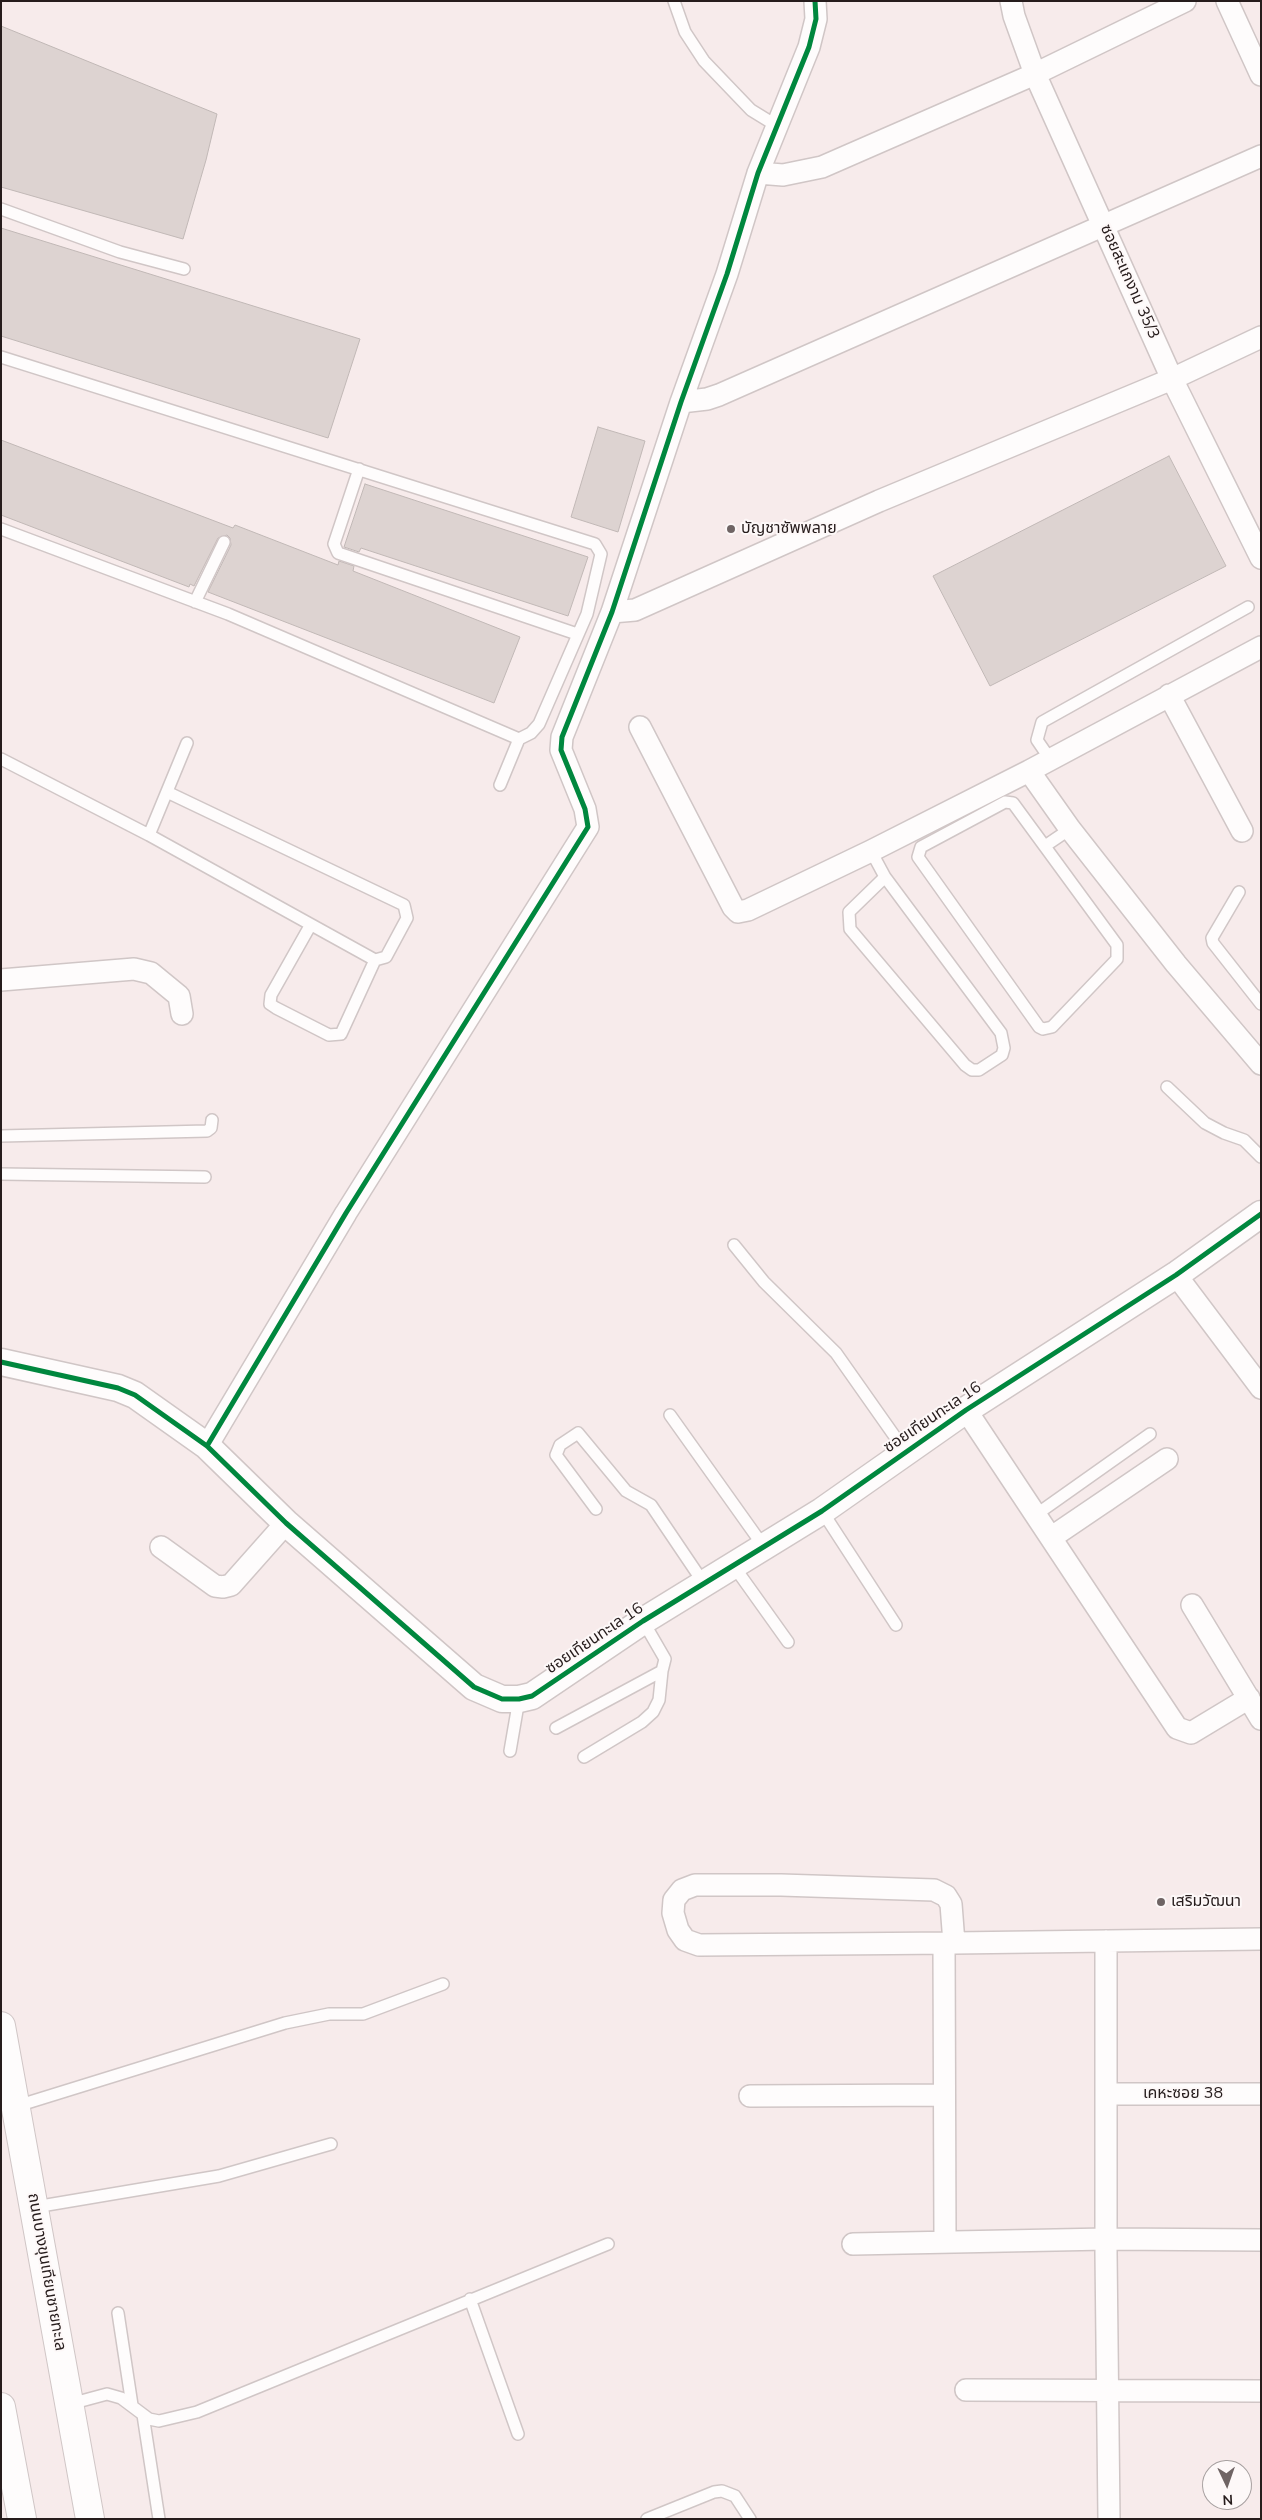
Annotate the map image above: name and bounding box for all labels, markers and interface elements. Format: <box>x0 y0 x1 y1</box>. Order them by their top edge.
street label: ซอยสะแกงาม 35/3 <box>1095 222 1163 342</box>
place label: บัญชาซัพพลาย <box>741 519 837 539</box>
marker: บัญชาซัพพลาย <box>725 523 737 535</box>
street label: ซอยเทียนทะเล 16 <box>881 1378 985 1458</box>
street label: ซอยเทียนทะเล 16 <box>543 1599 647 1679</box>
place label: เสริมวัฒนา <box>1171 1892 1241 1912</box>
marker: เสริมวัฒนา <box>1155 1896 1167 1908</box>
street label: เคหะซอย 38 <box>1143 2084 1223 2104</box>
street label: ถนนบางขุนเทียนชายทะเล <box>23 2192 69 2352</box>
north arrow <box>1202 2460 1252 2510</box>
text: N <box>1222 2490 1233 2509</box>

